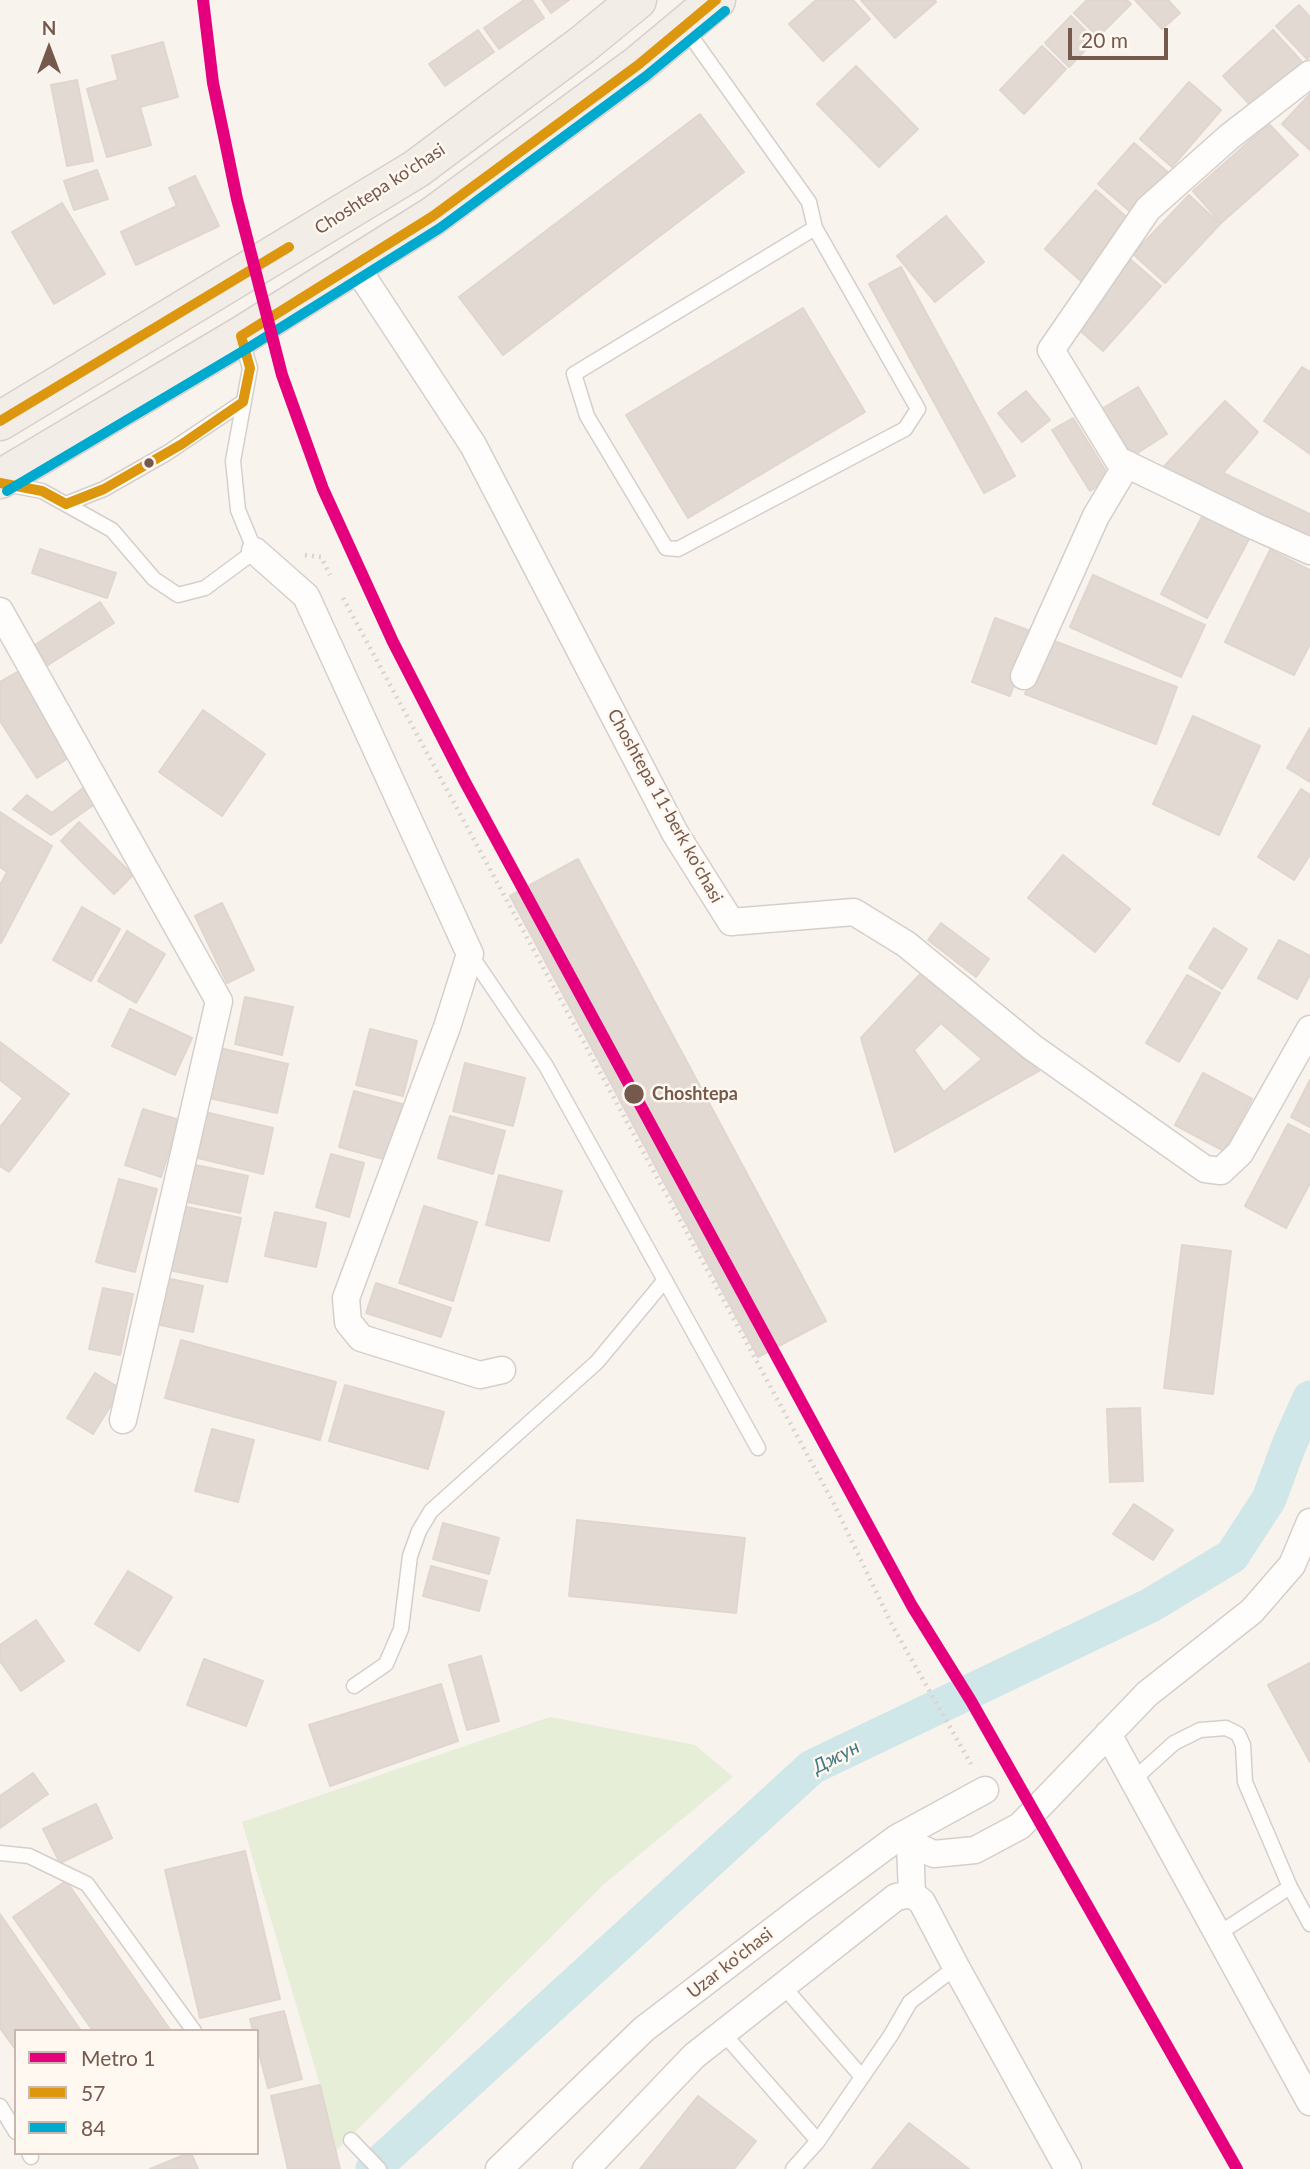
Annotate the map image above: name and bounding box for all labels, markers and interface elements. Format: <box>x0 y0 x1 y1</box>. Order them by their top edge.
north arrow <box>14 14 84 84</box>
scale bar <box>1072 14 1172 58</box>
text: N <box>42 16 56 39</box>
text: 20 m <box>1081 27 1128 52</box>
street label: Choshtepa ko'chasi <box>311 139 449 239</box>
unlabelled marker <box>142 456 156 470</box>
street label: Choshtepa 11-berk ko'chasi <box>603 705 727 907</box>
marker: Choshtepa <box>622 1082 646 1106</box>
place label: Choshtepa <box>652 1083 738 1105</box>
water label: Джун <box>809 1736 863 1778</box>
street label: Uzar ko'chasi <box>683 1923 777 2003</box>
legend <box>14 2029 259 2155</box>
text: Metro 1 <box>81 2045 155 2070</box>
text: 57 <box>81 2080 105 2105</box>
text: 84 <box>81 2115 105 2140</box>

